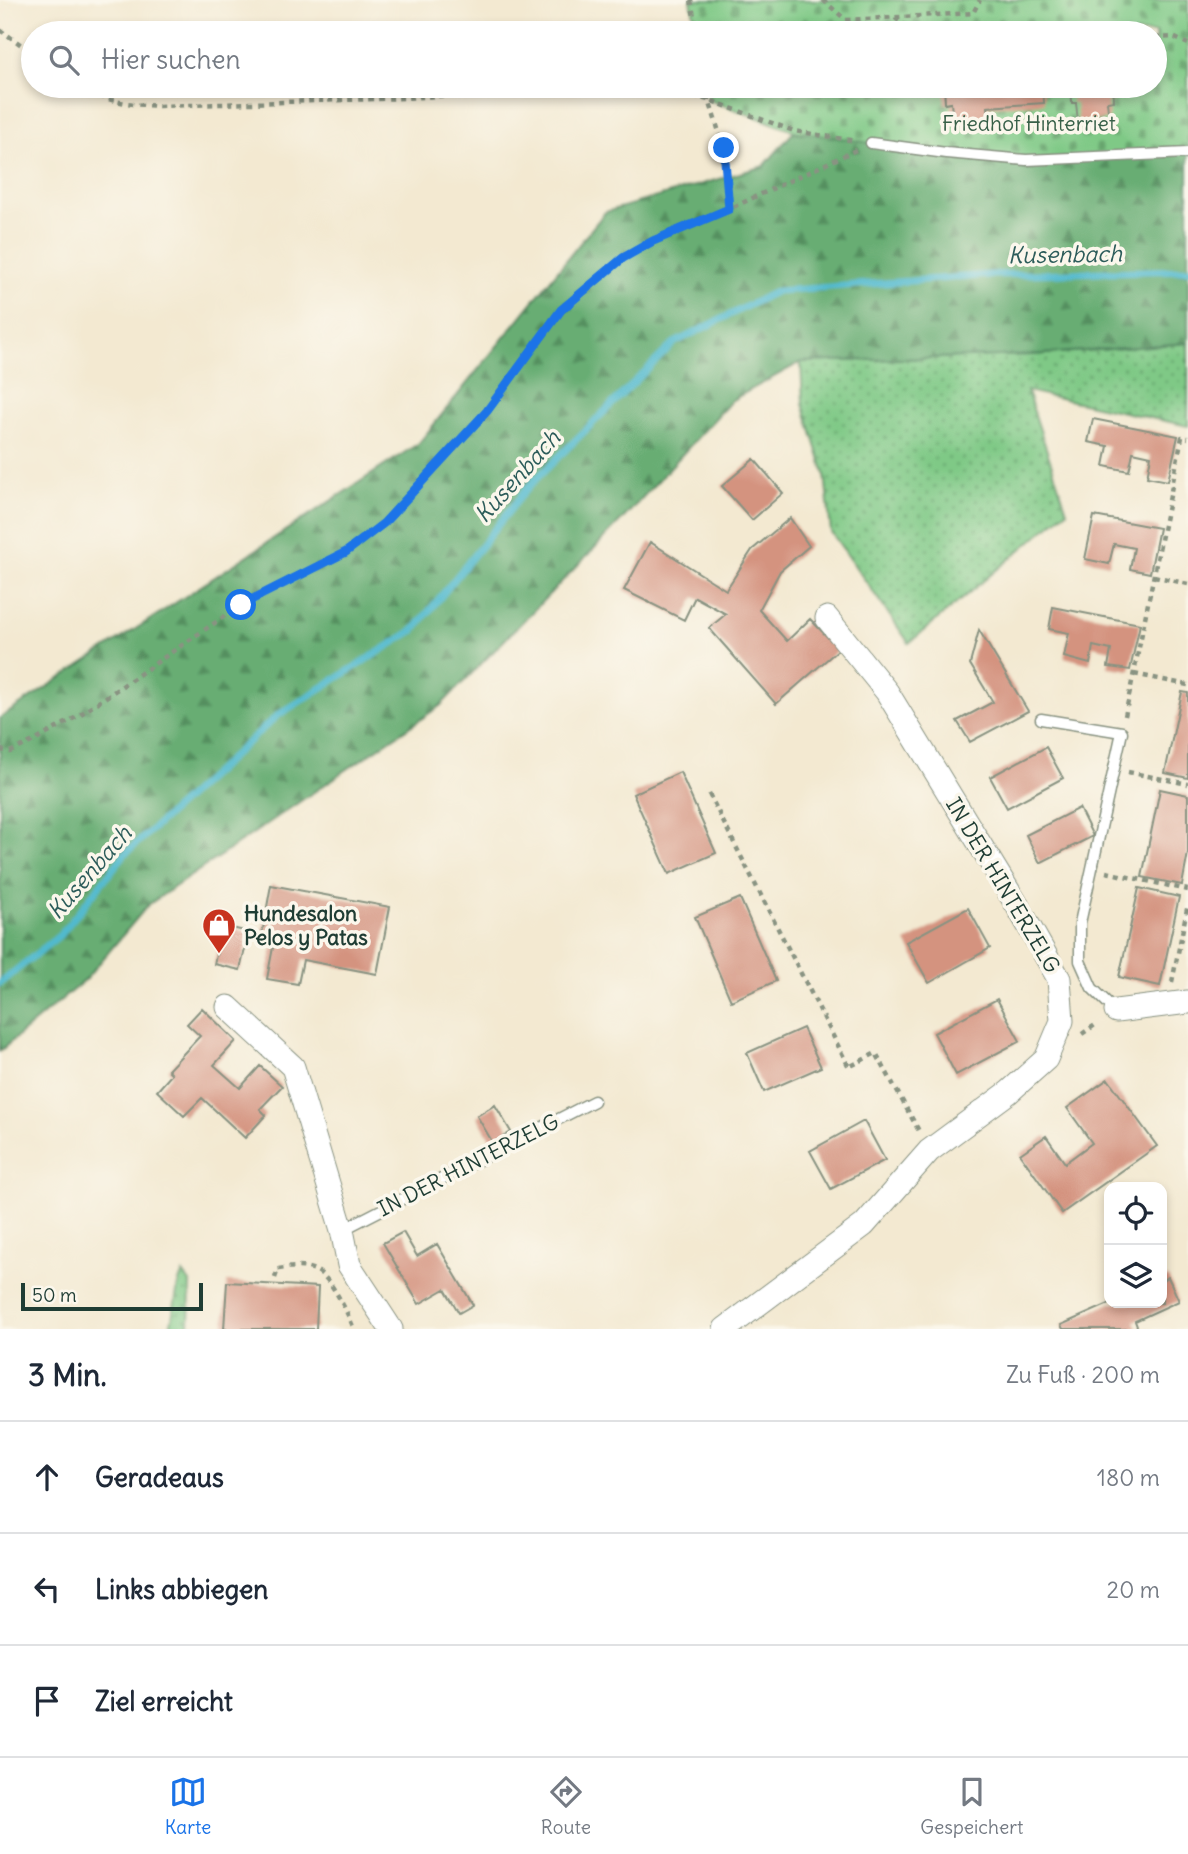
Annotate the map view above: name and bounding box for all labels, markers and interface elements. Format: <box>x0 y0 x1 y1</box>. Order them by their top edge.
search box <box>21 21 1167 98</box>
icon: search <box>45 41 83 79</box>
text: Hier suchen <box>101 43 241 76</box>
park label: Friedhof Hinterriet <box>942 110 1116 137</box>
route end <box>708 132 739 163</box>
water label: Kusenbach <box>1008 238 1123 269</box>
water label: Kusenbach <box>468 423 566 528</box>
route start <box>225 589 256 620</box>
street label: IN DER HINTERZELG <box>940 792 1066 978</box>
water label: Kusenbach <box>41 819 138 925</box>
place label: Hundesalon Pelos y Patas <box>244 900 368 951</box>
shop icon: Hundesalon Pelos y Patas <box>200 906 238 955</box>
street label: IN DER HINTERZELG <box>373 1108 563 1222</box>
map controls <box>1104 1182 1167 1308</box>
button: locate <box>1104 1182 1167 1245</box>
button: layers <box>1104 1245 1167 1308</box>
scale bar <box>21 1280 203 1312</box>
text: 50 m <box>32 1283 77 1307</box>
text: 3 Min. <box>28 1356 107 1394</box>
text: Zu Fuß · 200 m <box>1006 1360 1160 1389</box>
icon: ahead <box>28 1458 66 1496</box>
text: Geradeaus <box>95 1461 224 1494</box>
text: 180 m <box>1097 1463 1160 1492</box>
icon: left <box>28 1570 66 1608</box>
text: Links abbiegen <box>95 1573 268 1606</box>
text: 20 m <box>1107 1575 1160 1604</box>
icon: arrive <box>28 1682 66 1720</box>
text: Ziel erreicht <box>95 1685 233 1718</box>
tab: Karte <box>165 1773 211 1839</box>
tab: Route <box>541 1773 591 1839</box>
tab: Gespeichert <box>920 1773 1023 1839</box>

